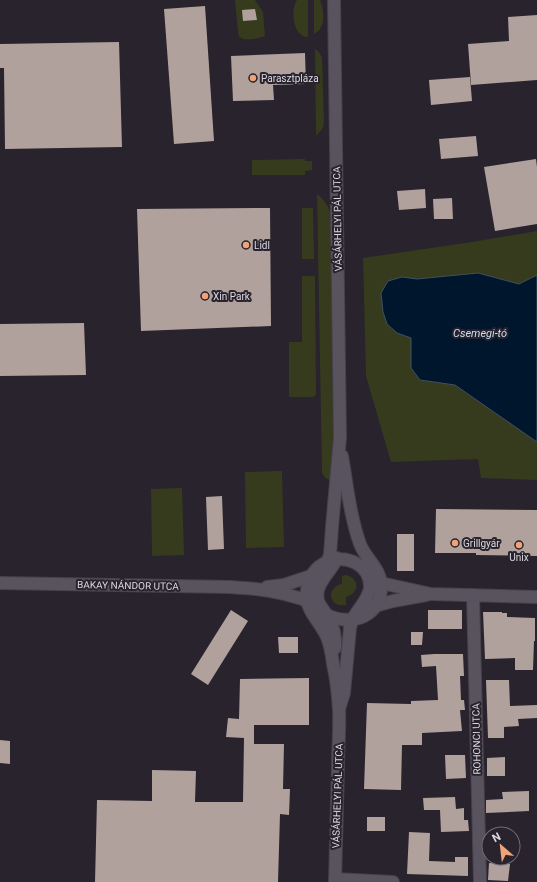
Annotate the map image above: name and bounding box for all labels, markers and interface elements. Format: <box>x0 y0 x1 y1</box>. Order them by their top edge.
marker: Parasztpláza <box>248 73 258 83</box>
place label: Parasztpláza <box>261 73 319 84</box>
street label: VÁSÁRHELYI PÁL UTCA <box>330 166 344 271</box>
marker: Lidl <box>241 240 251 250</box>
place label: Lidl <box>254 240 270 251</box>
marker: Xin Park <box>200 291 210 301</box>
place label: Xin Park <box>213 291 251 302</box>
water label: Csemegi-tó <box>453 327 507 340</box>
marker: Grillgyár <box>450 538 460 548</box>
place label: Grillgyár <box>463 538 500 549</box>
marker: Unix <box>514 540 524 550</box>
place label: Unix <box>509 552 529 563</box>
street label: BAKAY NÁNDOR UTCA <box>77 578 180 592</box>
street label: ROHONCI UTCA <box>470 703 483 775</box>
street label: VÁSÁRHELYI PÁL UTCA <box>329 743 345 849</box>
north arrow <box>481 826 521 866</box>
text: N <box>490 830 503 845</box>

